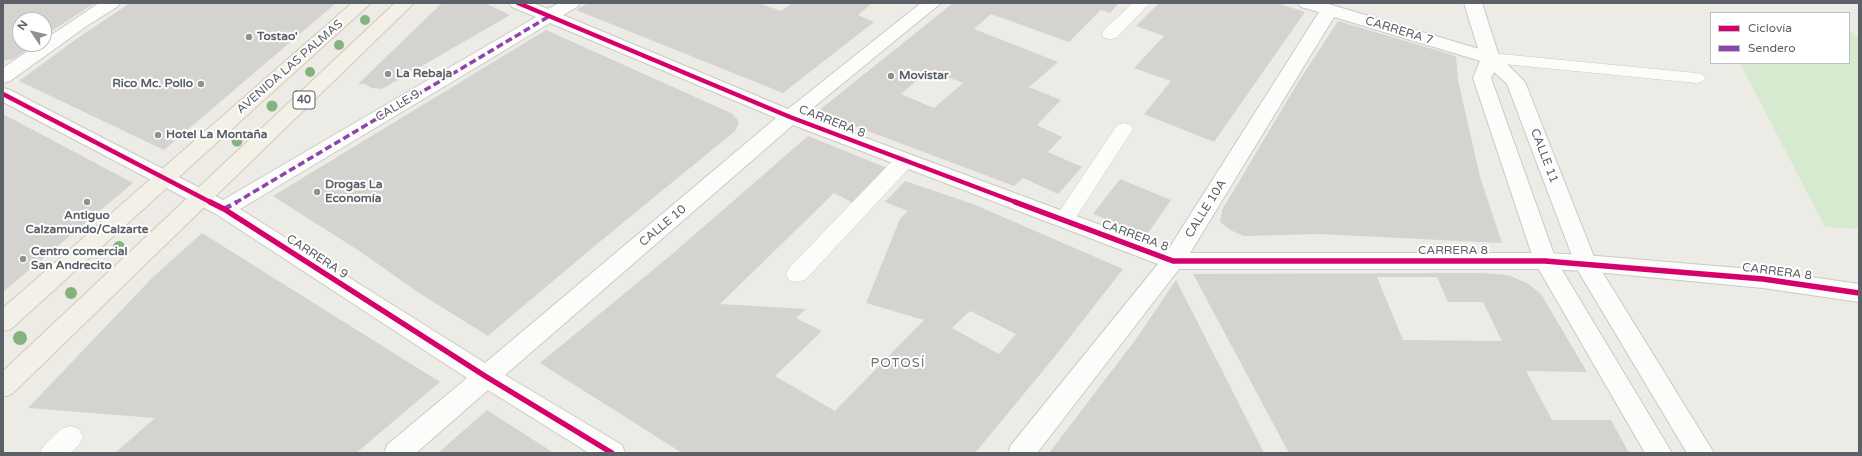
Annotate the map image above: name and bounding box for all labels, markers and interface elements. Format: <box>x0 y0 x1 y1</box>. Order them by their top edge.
north arrow <box>12 12 52 52</box>
legend <box>1710 12 1850 64</box>
street label: CARRERA 7 <box>1363 14 1435 48</box>
street label: AVENIDA LAS PALMAS <box>234 17 346 117</box>
text: N <box>15 18 30 33</box>
text: Ciclovía <box>1748 21 1792 35</box>
place label: Tostao' <box>257 30 298 44</box>
marker: Tostao' <box>244 32 254 42</box>
text: Sendero <box>1748 41 1796 55</box>
place label: La Rebaja <box>396 67 452 81</box>
marker: La Rebaja <box>383 69 393 79</box>
place label: Movistar <box>899 69 949 83</box>
marker: Movistar <box>886 71 896 81</box>
place label: Rico Mc. Pollo <box>112 77 193 91</box>
marker: Rico Mc. Pollo <box>196 79 206 89</box>
street label: CALLE 9 <box>373 87 423 125</box>
road number: 40 <box>293 91 315 109</box>
street label: CARRERA 8 <box>797 103 867 141</box>
street label: CALLE 11 <box>1527 127 1561 185</box>
place label: Hotel La Montaña <box>166 128 268 142</box>
marker: Hotel La Montaña <box>153 130 163 140</box>
street label: CALLE 10A <box>1182 177 1230 241</box>
place label: Drogas La Economía <box>325 178 382 206</box>
marker: Drogas La Economía <box>312 187 322 197</box>
marker: Antiguo Calzamundo/Calzarte <box>82 197 92 207</box>
street label: CALLE 10 <box>637 202 689 250</box>
place label: Antiguo Calzamundo/Calzarte <box>25 209 149 237</box>
street label: CARRERA 8 <box>1100 217 1170 255</box>
street label: CARRERA 9 <box>284 232 350 282</box>
street label: CARRERA 8 <box>1418 244 1488 258</box>
place label: Centro comercial San Andrecito <box>31 245 128 273</box>
marker: Centro comercial San Andrecito <box>18 254 28 264</box>
street label: CARRERA 8 <box>1741 261 1813 283</box>
district label: POTOSÍ <box>871 356 925 372</box>

